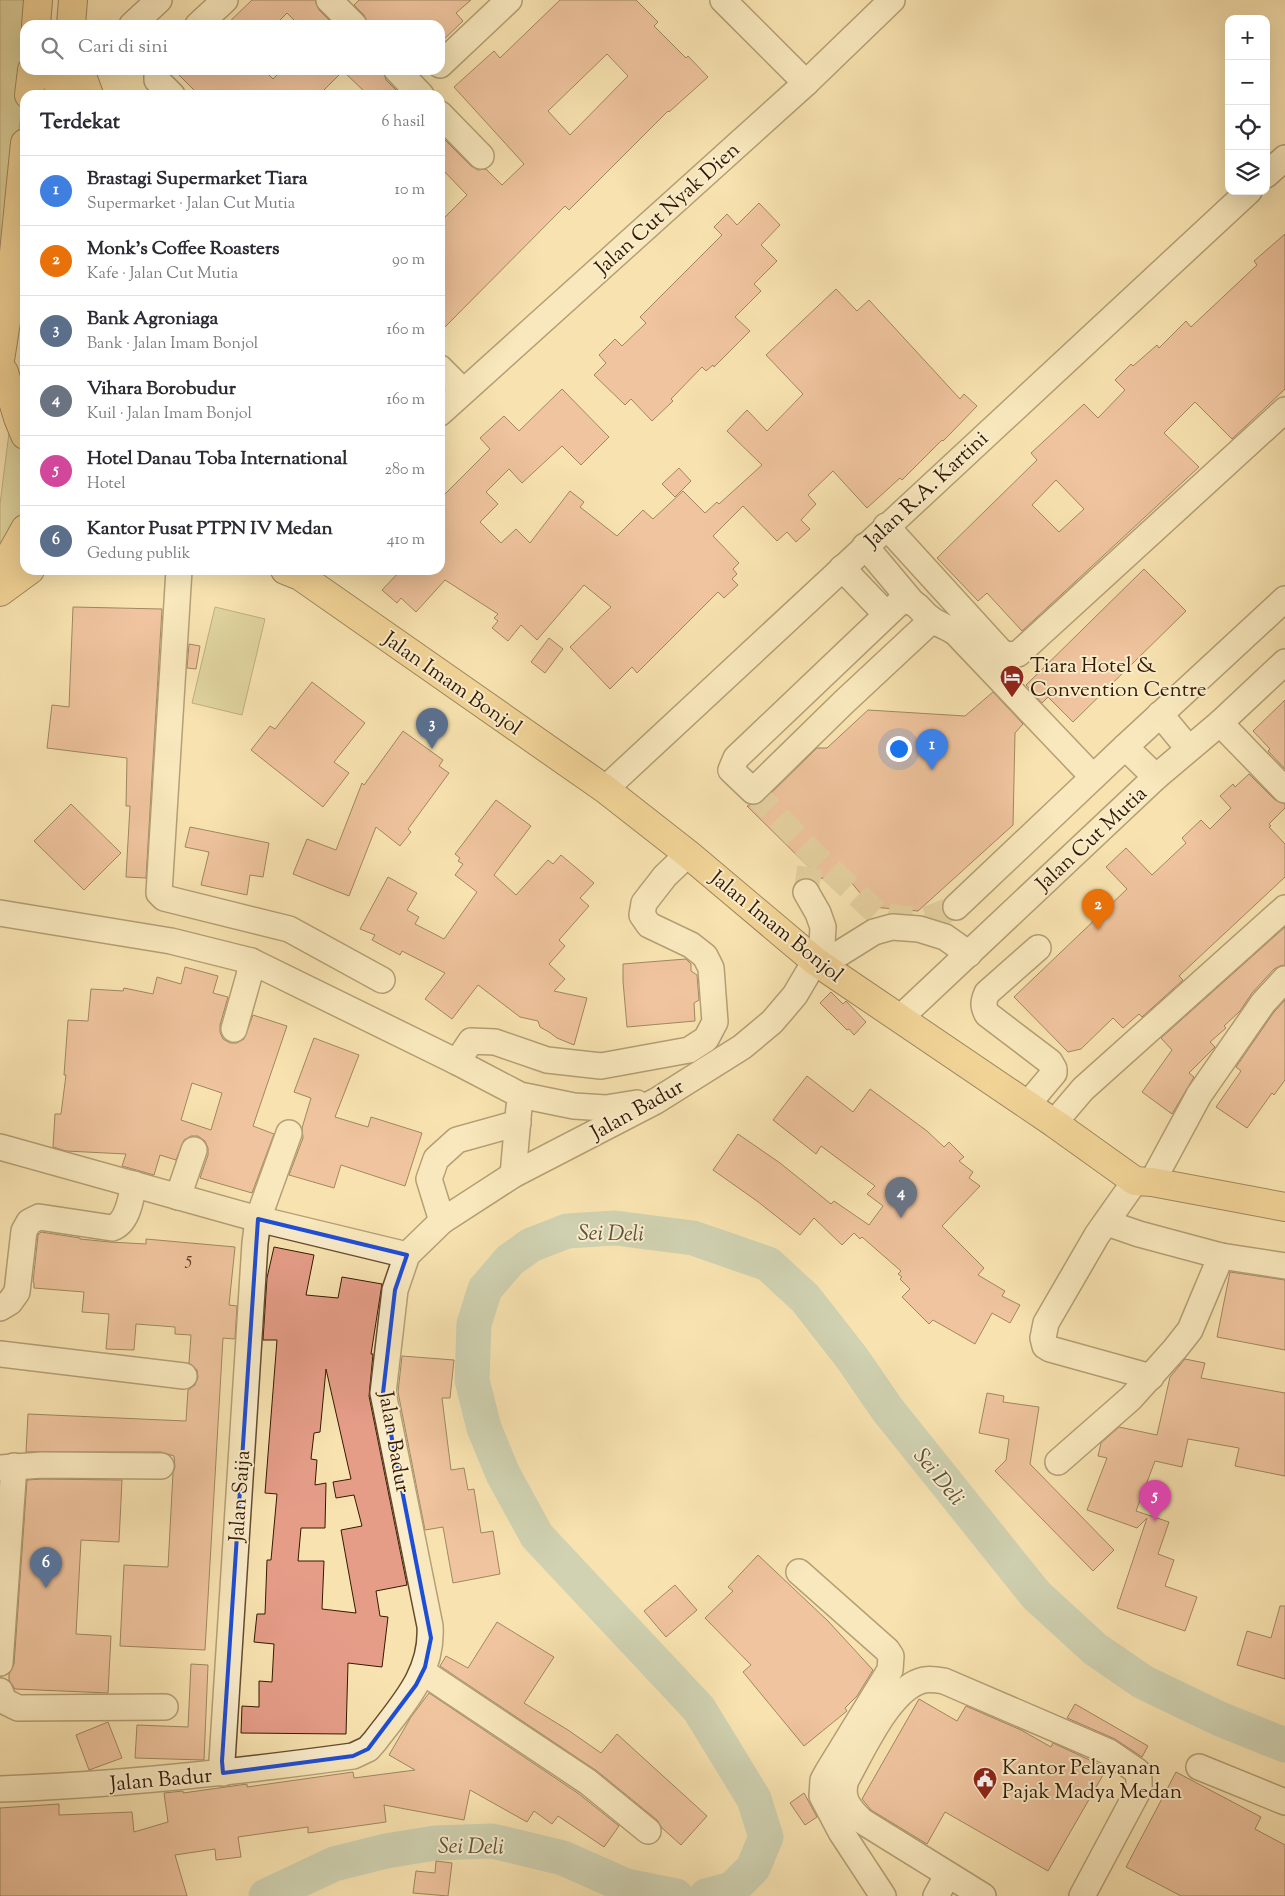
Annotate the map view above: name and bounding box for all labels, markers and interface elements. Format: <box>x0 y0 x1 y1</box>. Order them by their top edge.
map controls <box>1225 15 1270 195</box>
button: + <box>1225 15 1270 60</box>
search box <box>20 20 445 75</box>
icon: search <box>38 34 66 62</box>
text: Cari di sini <box>78 34 168 61</box>
button: − <box>1225 60 1270 105</box>
button: locate <box>1225 105 1270 150</box>
text: Terdekat <box>40 108 120 138</box>
text: 6 hasil <box>382 111 425 134</box>
street label: Jalan Cut Nyak Dien <box>588 136 747 284</box>
button: layers <box>1225 150 1270 195</box>
text: Brastagi Supermarket Tiara <box>87 166 308 193</box>
text: 1 <box>53 179 59 202</box>
text: 10 m <box>395 179 425 202</box>
text: Supermarket · Jalan Cut Mutia <box>87 193 295 216</box>
text: Monk's Coffee Roasters <box>87 236 280 263</box>
text: 2 <box>52 249 60 272</box>
text: 90 m <box>392 249 425 272</box>
text: Kafe · Jalan Cut Mutia <box>87 263 238 286</box>
text: Bank Agroniaga <box>87 306 218 333</box>
text: 3 <box>53 319 59 342</box>
text: 160 m <box>387 319 425 342</box>
text: Bank · Jalan Imam Bonjol <box>87 333 258 356</box>
text: Vihara Borobudur <box>87 376 236 403</box>
text: 4 <box>52 389 60 412</box>
text: 160 m <box>387 389 425 412</box>
text: Kuil · Jalan Imam Bonjol <box>87 403 252 426</box>
street label: Jalan R.A. Kartini <box>858 425 996 556</box>
text: Hotel Danau Toba International <box>87 446 348 473</box>
text: 5 <box>53 459 59 482</box>
text: 280 m <box>384 459 425 482</box>
text: Hotel <box>87 473 126 496</box>
text: Kantor Pusat PTPN IV Medan <box>87 516 333 543</box>
text: 6 <box>52 529 60 552</box>
text: 410 m <box>387 529 425 552</box>
text: Gedung publik <box>87 543 191 566</box>
street label: Jalan Imam Bonjol <box>375 625 528 744</box>
place label: Tiara Hotel & Convention Centre <box>1030 652 1207 706</box>
hotel icon: Tiara Hotel & Convention Centre <box>999 664 1025 698</box>
pin: 3 <box>416 708 448 749</box>
pin: 1 <box>916 729 948 770</box>
your location <box>886 736 912 762</box>
street label: Jalan Cut Mutia <box>1029 780 1155 900</box>
street label: Jalan Imam Bonjol <box>702 864 849 991</box>
pin: 2 <box>1082 889 1114 930</box>
street label: Jalan Badur <box>585 1073 690 1149</box>
pin: 4 <box>885 1177 917 1218</box>
water label: Sei Deli <box>578 1218 644 1252</box>
house number: 5 <box>185 1246 193 1273</box>
street label: Jalan Badur <box>369 1388 417 1496</box>
water label: Sei Deli <box>905 1442 971 1513</box>
street label: Jalan Saija <box>223 1449 259 1544</box>
pin: 5 <box>1139 1480 1171 1521</box>
pin: 6 <box>30 1547 62 1588</box>
place label: Kantor Pelayanan Pajak Madya Medan <box>1002 1754 1182 1808</box>
street label: Jalan Badur <box>108 1762 214 1800</box>
public building icon: Kantor Pelayanan Pajak Madya Medan <box>972 1766 998 1800</box>
water label: Sei Deli <box>438 1831 504 1865</box>

